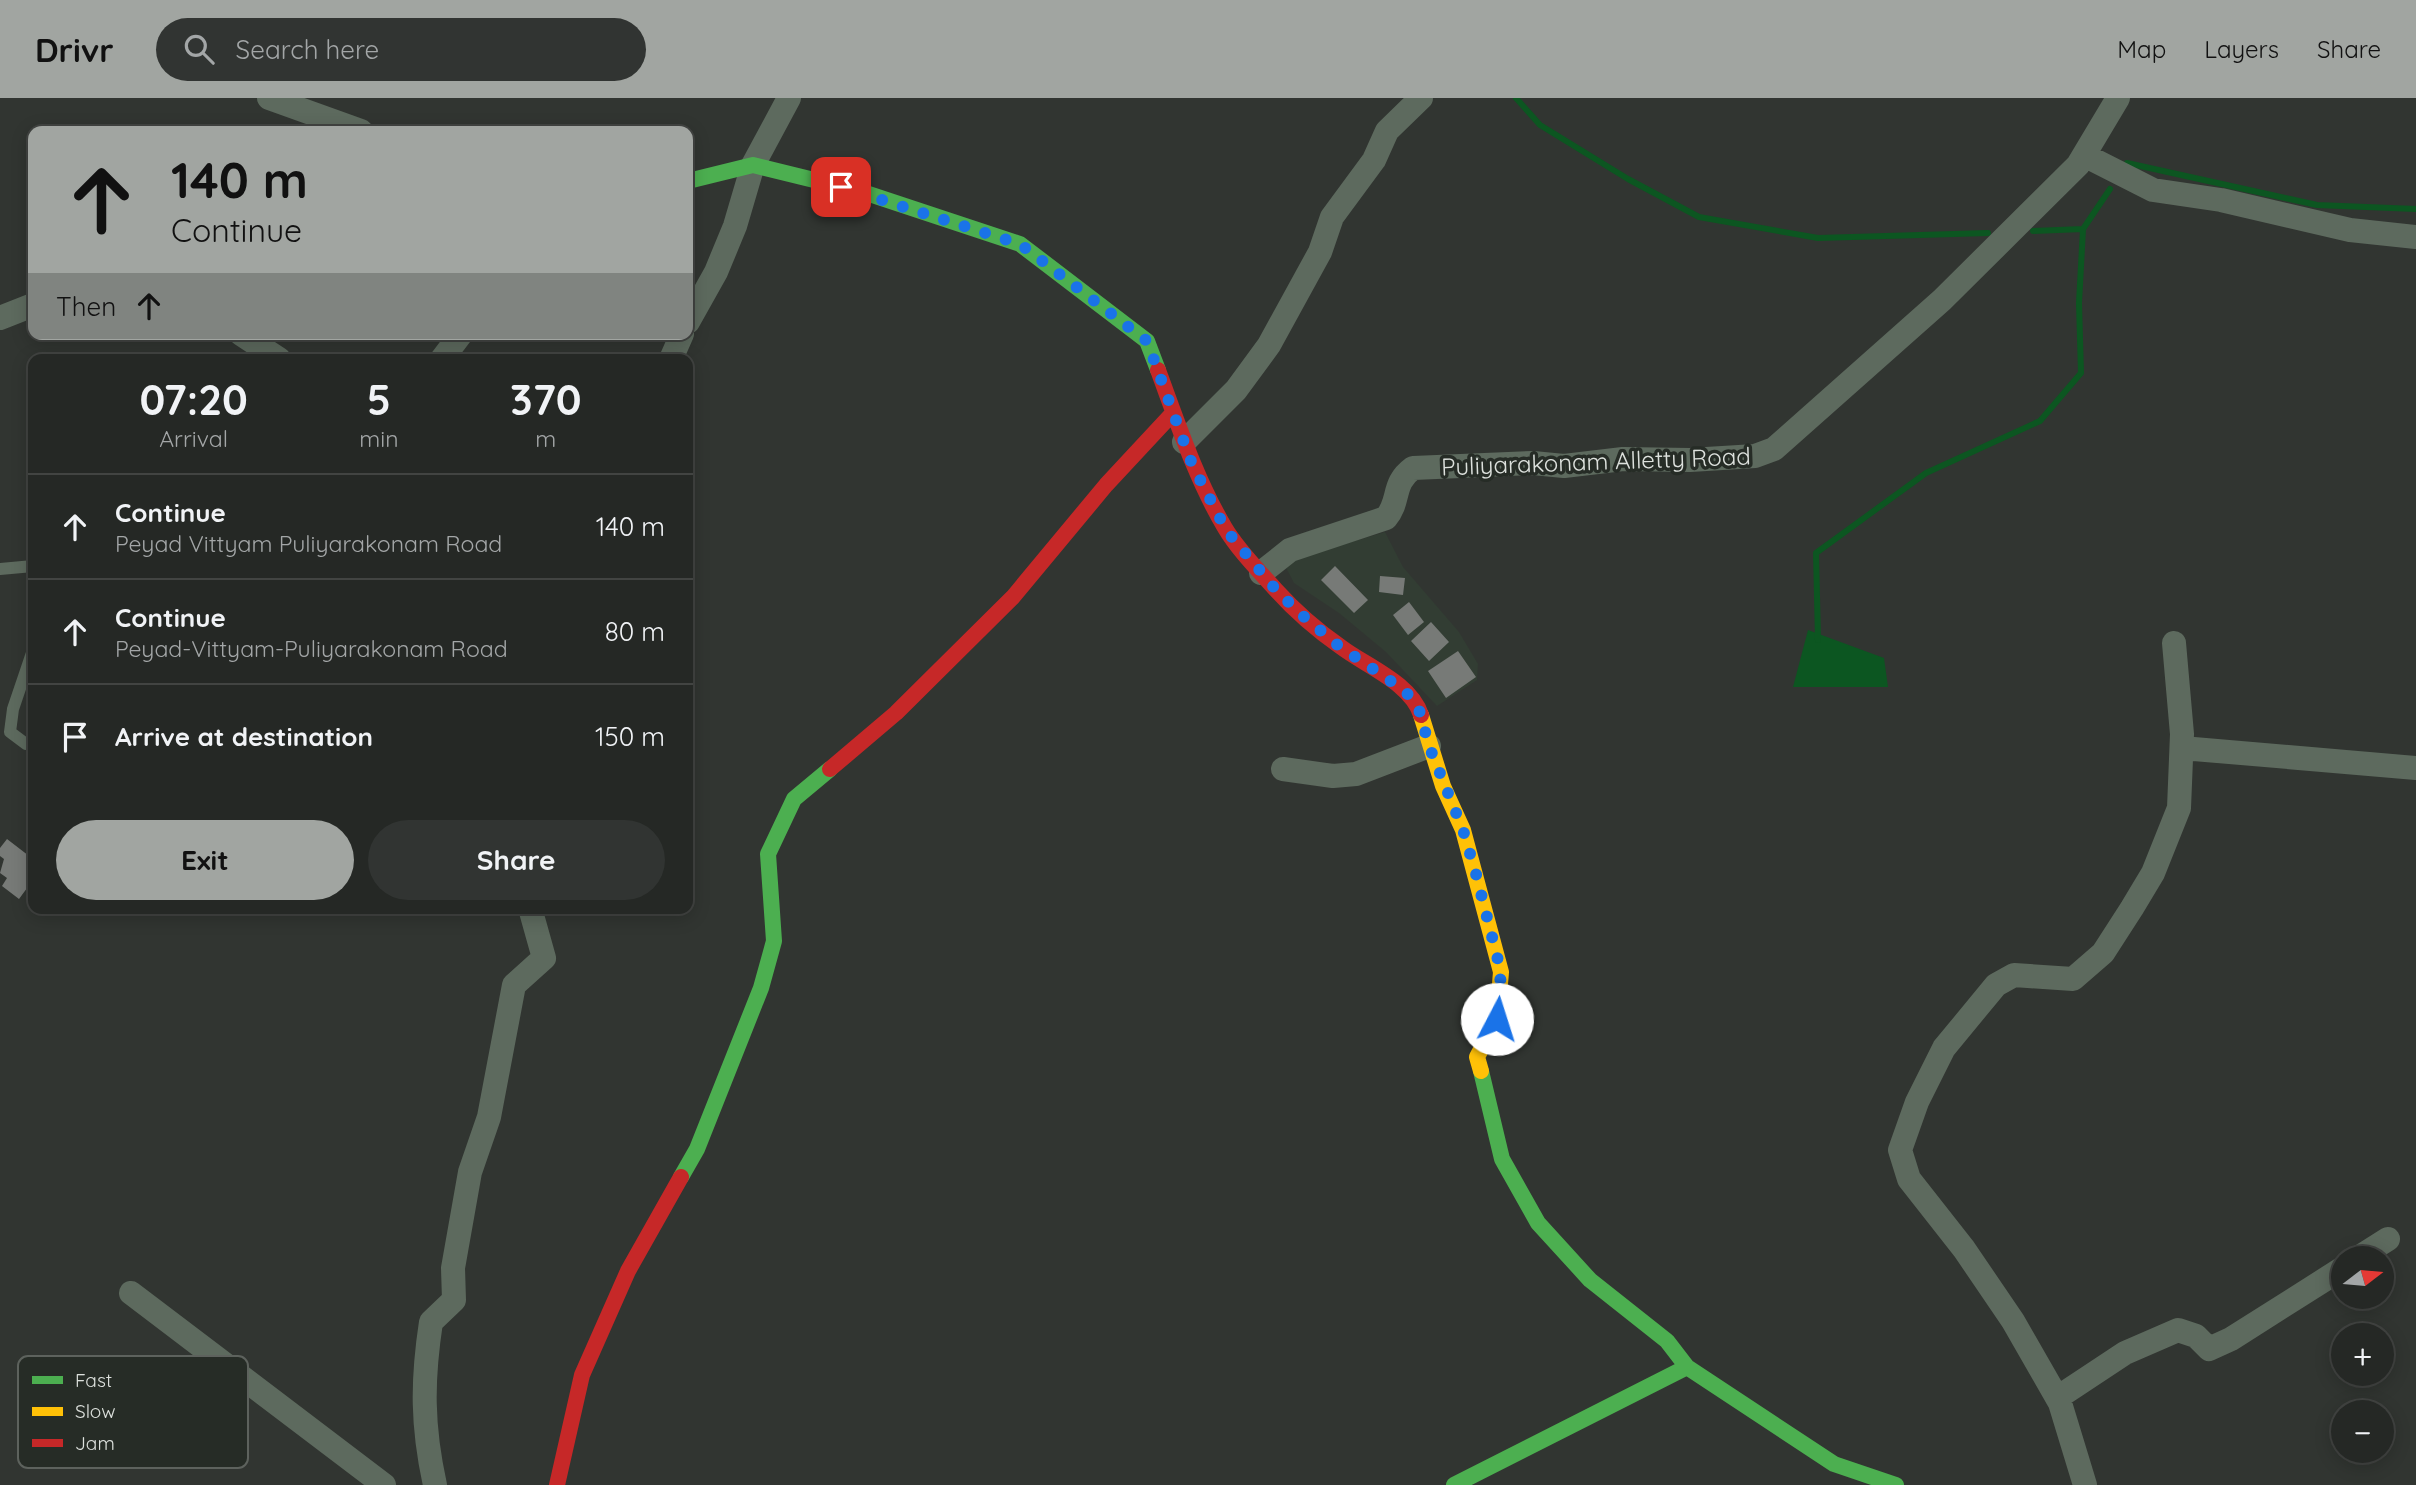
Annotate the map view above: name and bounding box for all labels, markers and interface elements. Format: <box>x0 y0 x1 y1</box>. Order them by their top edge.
search box <box>156 18 646 81</box>
text: Drivr <box>35 29 114 70</box>
icon: search <box>180 30 218 68</box>
text: Search here <box>236 33 379 66</box>
text: Map <box>2117 34 2166 64</box>
text: Layers <box>2204 34 2279 64</box>
text: Share <box>2317 34 2381 64</box>
text: 140 m <box>171 149 308 210</box>
icon: ahead <box>56 154 147 245</box>
pin <box>811 157 871 217</box>
icon: arrive <box>822 168 860 206</box>
text: Continue <box>171 210 302 250</box>
icon: ahead <box>130 287 168 325</box>
text: Then <box>56 290 116 323</box>
text: 07:20 <box>140 373 248 426</box>
text: 5 <box>367 373 391 426</box>
text: 370 <box>510 373 581 426</box>
text: Arrival <box>159 424 228 453</box>
text: min <box>359 424 399 453</box>
text: m <box>535 424 556 453</box>
street label: Puliyarakonam Alletty Road <box>1441 441 1751 481</box>
text: Continue <box>115 496 226 529</box>
icon: ahead <box>56 508 94 546</box>
text: 140 m <box>596 510 665 543</box>
text: Peyad Vittyam Puliyarakonam Road <box>115 529 502 558</box>
text: Continue <box>115 601 226 634</box>
icon: ahead <box>56 613 94 651</box>
text: 80 m <box>605 615 665 648</box>
text: Peyad-Vittyam-Puliyarakonam Road <box>115 634 508 663</box>
icon: arrive <box>56 718 94 756</box>
text: Arrive at destination <box>115 720 373 753</box>
text: 150 m <box>595 720 665 753</box>
button: Exit <box>56 820 354 900</box>
button: Share <box>368 820 665 900</box>
position arrow <box>1460 982 1534 1056</box>
north arrow <box>2331 1246 2394 1309</box>
map controls <box>2331 1246 2394 1463</box>
button: + <box>2331 1323 2394 1386</box>
legend <box>18 1356 248 1468</box>
text: Fast <box>75 1368 112 1392</box>
text: Slow <box>75 1399 116 1423</box>
button: − <box>2331 1400 2394 1463</box>
text: Jam <box>75 1431 115 1455</box>

